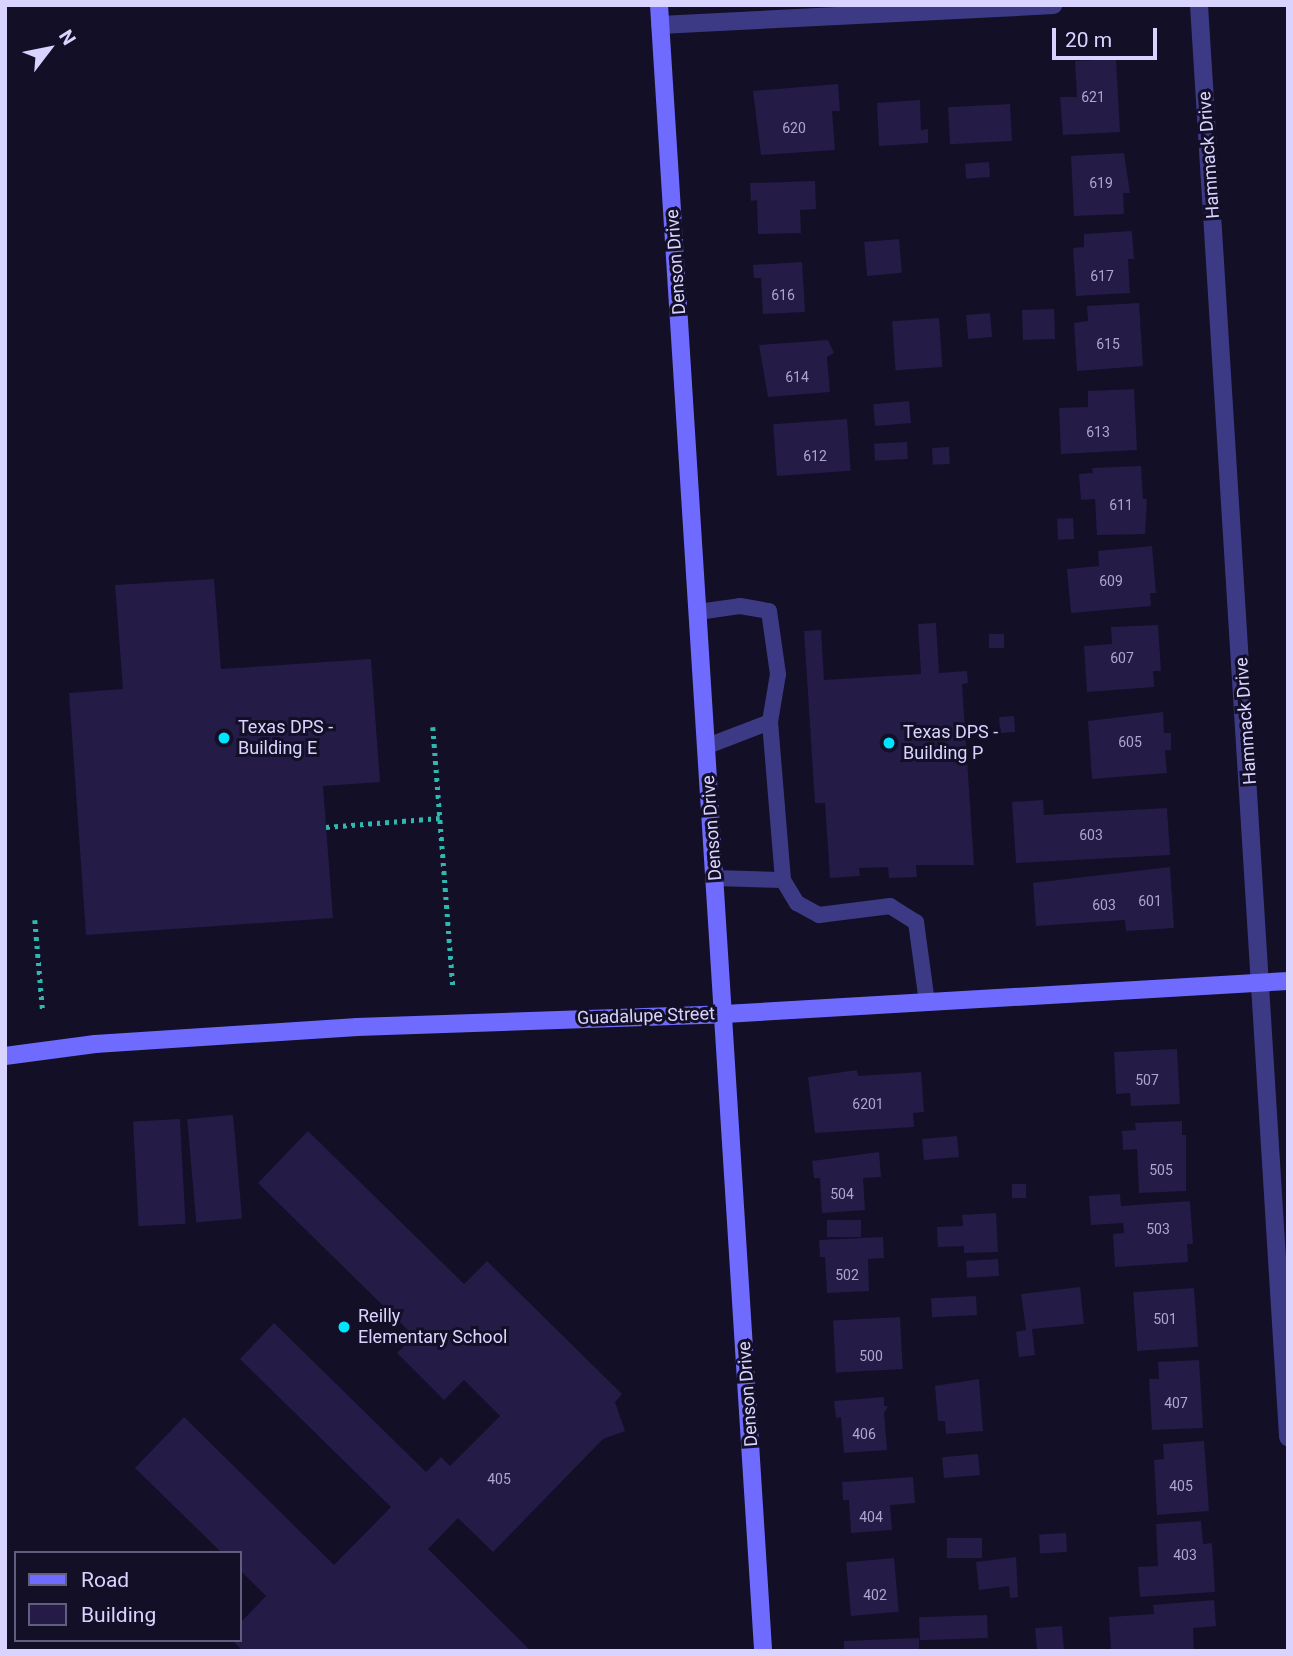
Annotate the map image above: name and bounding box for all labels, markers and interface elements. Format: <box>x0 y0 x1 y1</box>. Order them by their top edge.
north arrow <box>14 14 84 84</box>
scale bar <box>1055 14 1160 58</box>
text: N <box>54 26 81 49</box>
text: 20 m <box>1065 28 1112 52</box>
house number: 621 <box>1081 89 1105 105</box>
street label: Hammack Drive <box>1194 91 1224 219</box>
house number: 620 <box>782 120 806 136</box>
house number: 619 <box>1089 175 1113 191</box>
street label: Denson Drive <box>662 209 690 315</box>
house number: 617 <box>1090 268 1114 284</box>
house number: 616 <box>771 287 795 303</box>
house number: 615 <box>1096 336 1120 352</box>
house number: 614 <box>785 369 809 385</box>
house number: 613 <box>1086 424 1110 440</box>
house number: 612 <box>803 448 827 464</box>
house number: 611 <box>1109 497 1133 513</box>
house number: 609 <box>1099 573 1123 589</box>
house number: 607 <box>1110 650 1134 666</box>
street label: Hammack Drive <box>1231 657 1261 785</box>
place label: Texas DPS - Building E <box>238 717 333 760</box>
place label: Texas DPS - Building P <box>903 722 998 764</box>
marker: Texas DPS - Building E <box>216 730 232 746</box>
house number: 605 <box>1118 734 1142 750</box>
marker: Texas DPS - Building P <box>881 735 897 751</box>
street label: Denson Drive <box>698 775 726 881</box>
house number: 603 <box>1079 827 1103 843</box>
house number: 601 <box>1138 893 1162 909</box>
house number: 603 <box>1092 897 1116 913</box>
street label: Guadalupe Street <box>577 1003 715 1029</box>
house number: 507 <box>1135 1072 1159 1088</box>
house number: 6201 <box>852 1096 884 1112</box>
house number: 505 <box>1149 1162 1173 1178</box>
house number: 504 <box>830 1186 854 1202</box>
house number: 503 <box>1146 1221 1170 1237</box>
house number: 502 <box>835 1267 859 1283</box>
place label: Reilly Elementary School <box>358 1306 507 1348</box>
house number: 501 <box>1153 1311 1177 1327</box>
marker: Reilly Elementary School <box>336 1319 352 1335</box>
street label: Denson Drive <box>734 1341 762 1447</box>
house number: 500 <box>859 1348 883 1364</box>
house number: 407 <box>1164 1395 1188 1411</box>
house number: 406 <box>852 1426 876 1442</box>
house number: 405 <box>487 1471 511 1487</box>
house number: 405 <box>1169 1478 1193 1494</box>
house number: 404 <box>859 1509 883 1525</box>
house number: 403 <box>1173 1547 1197 1563</box>
legend <box>14 1551 242 1642</box>
text: Road <box>81 1568 129 1592</box>
house number: 402 <box>863 1587 887 1603</box>
text: Building <box>81 1603 156 1627</box>

